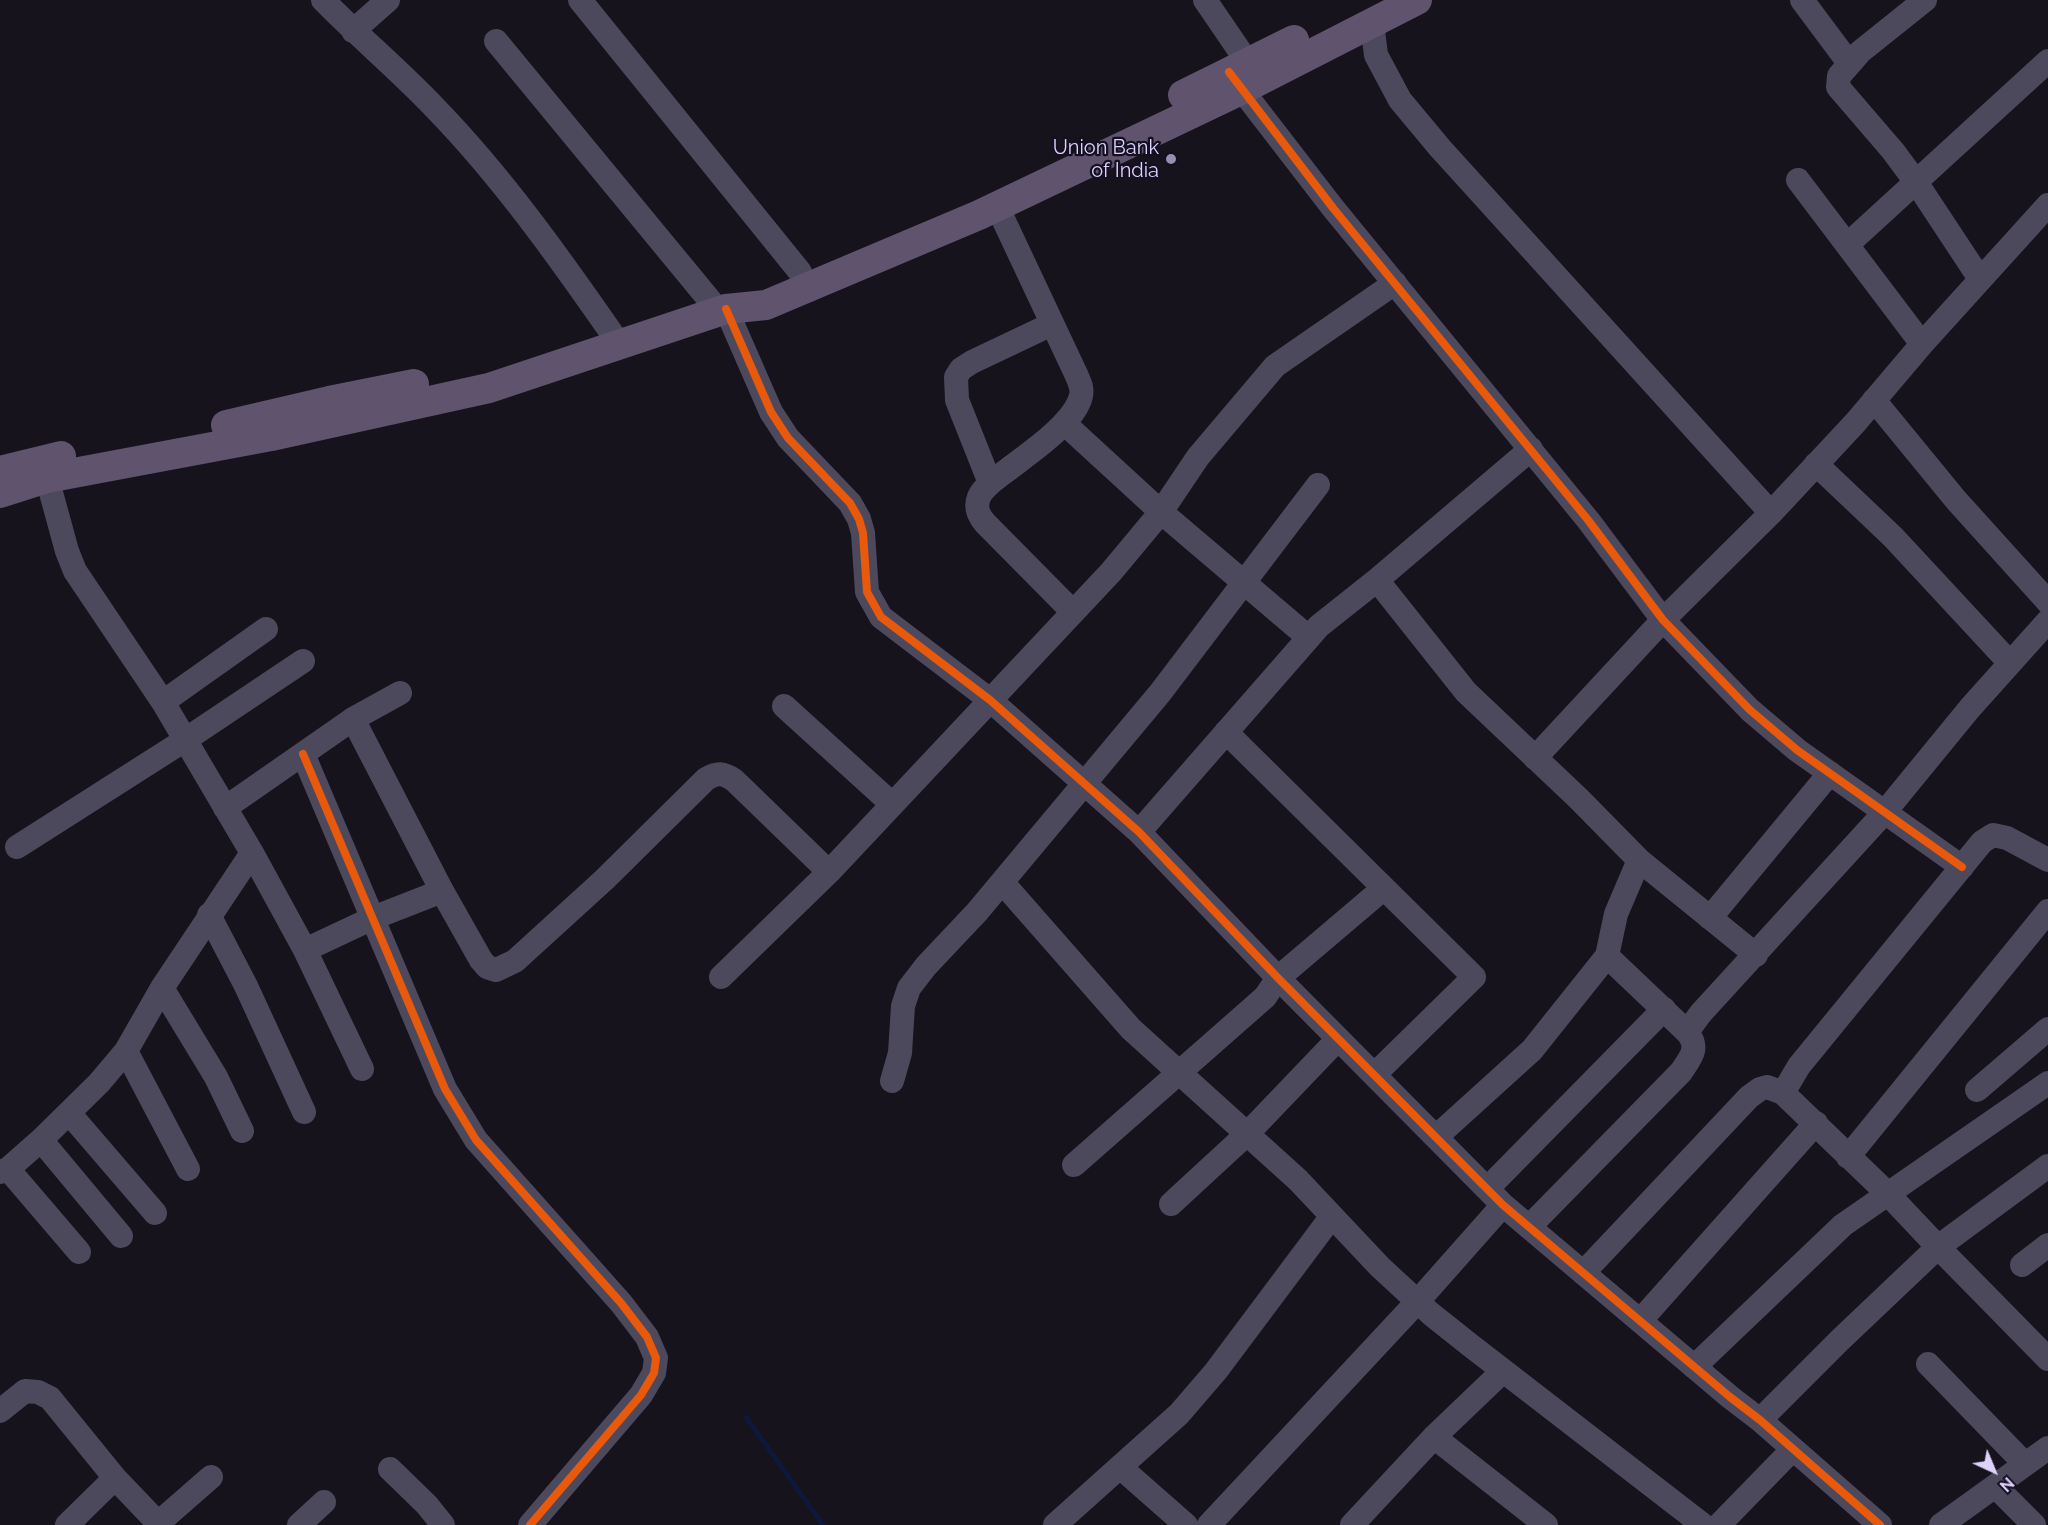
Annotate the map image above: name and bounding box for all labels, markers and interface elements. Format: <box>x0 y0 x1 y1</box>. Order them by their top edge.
place label: Union Bank of India <box>1053 136 1159 183</box>
marker: Union Bank of India <box>1164 152 1178 166</box>
north arrow <box>1964 1441 2024 1501</box>
text: N <box>1996 1473 2018 1495</box>

